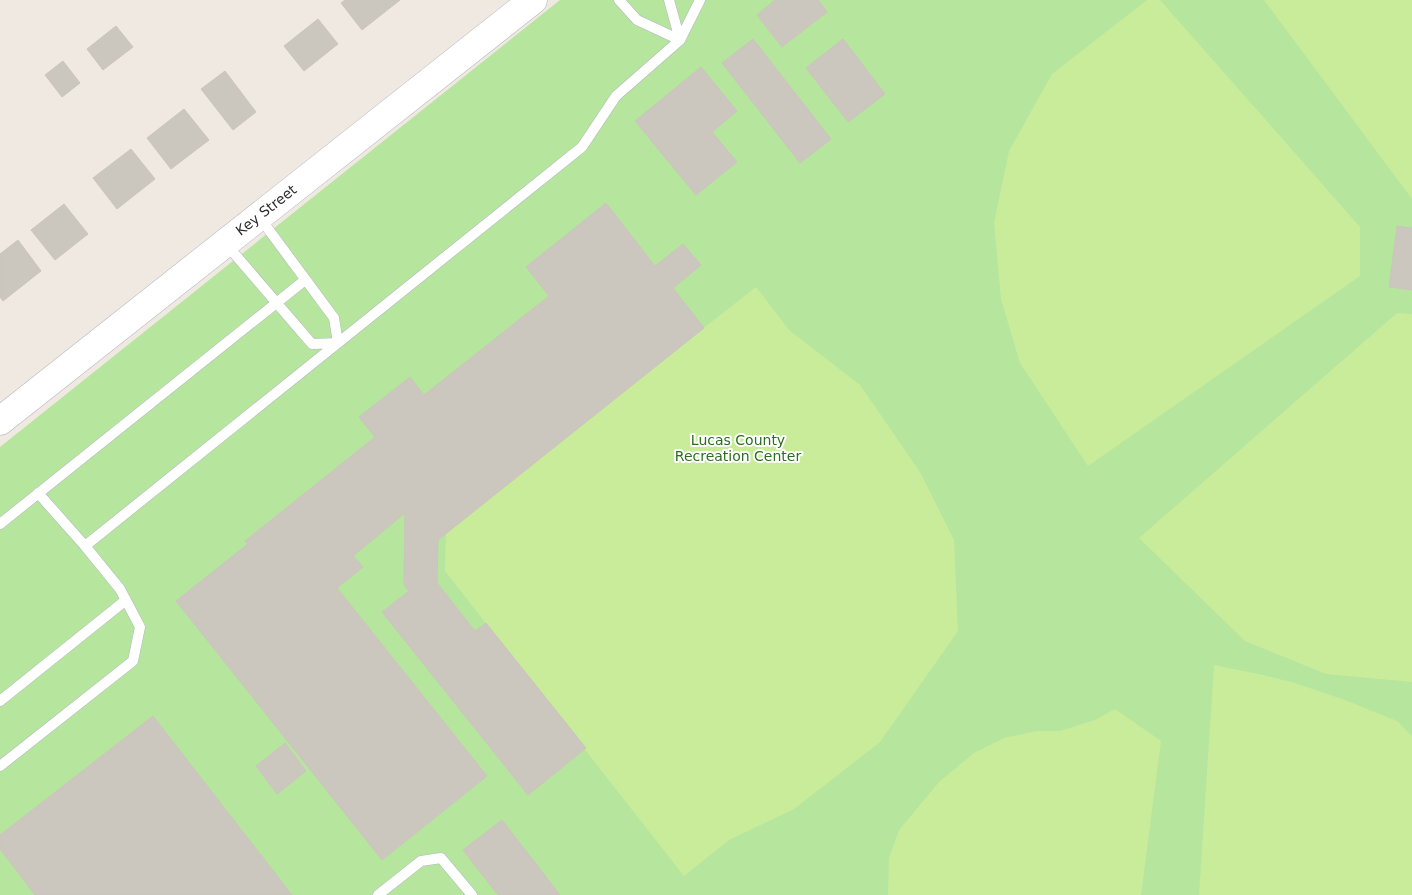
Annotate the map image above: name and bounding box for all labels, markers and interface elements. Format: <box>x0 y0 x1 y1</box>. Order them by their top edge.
street label: Key Street <box>233 181 300 239</box>
park label: Lucas County Recreation Center <box>675 432 801 464</box>

